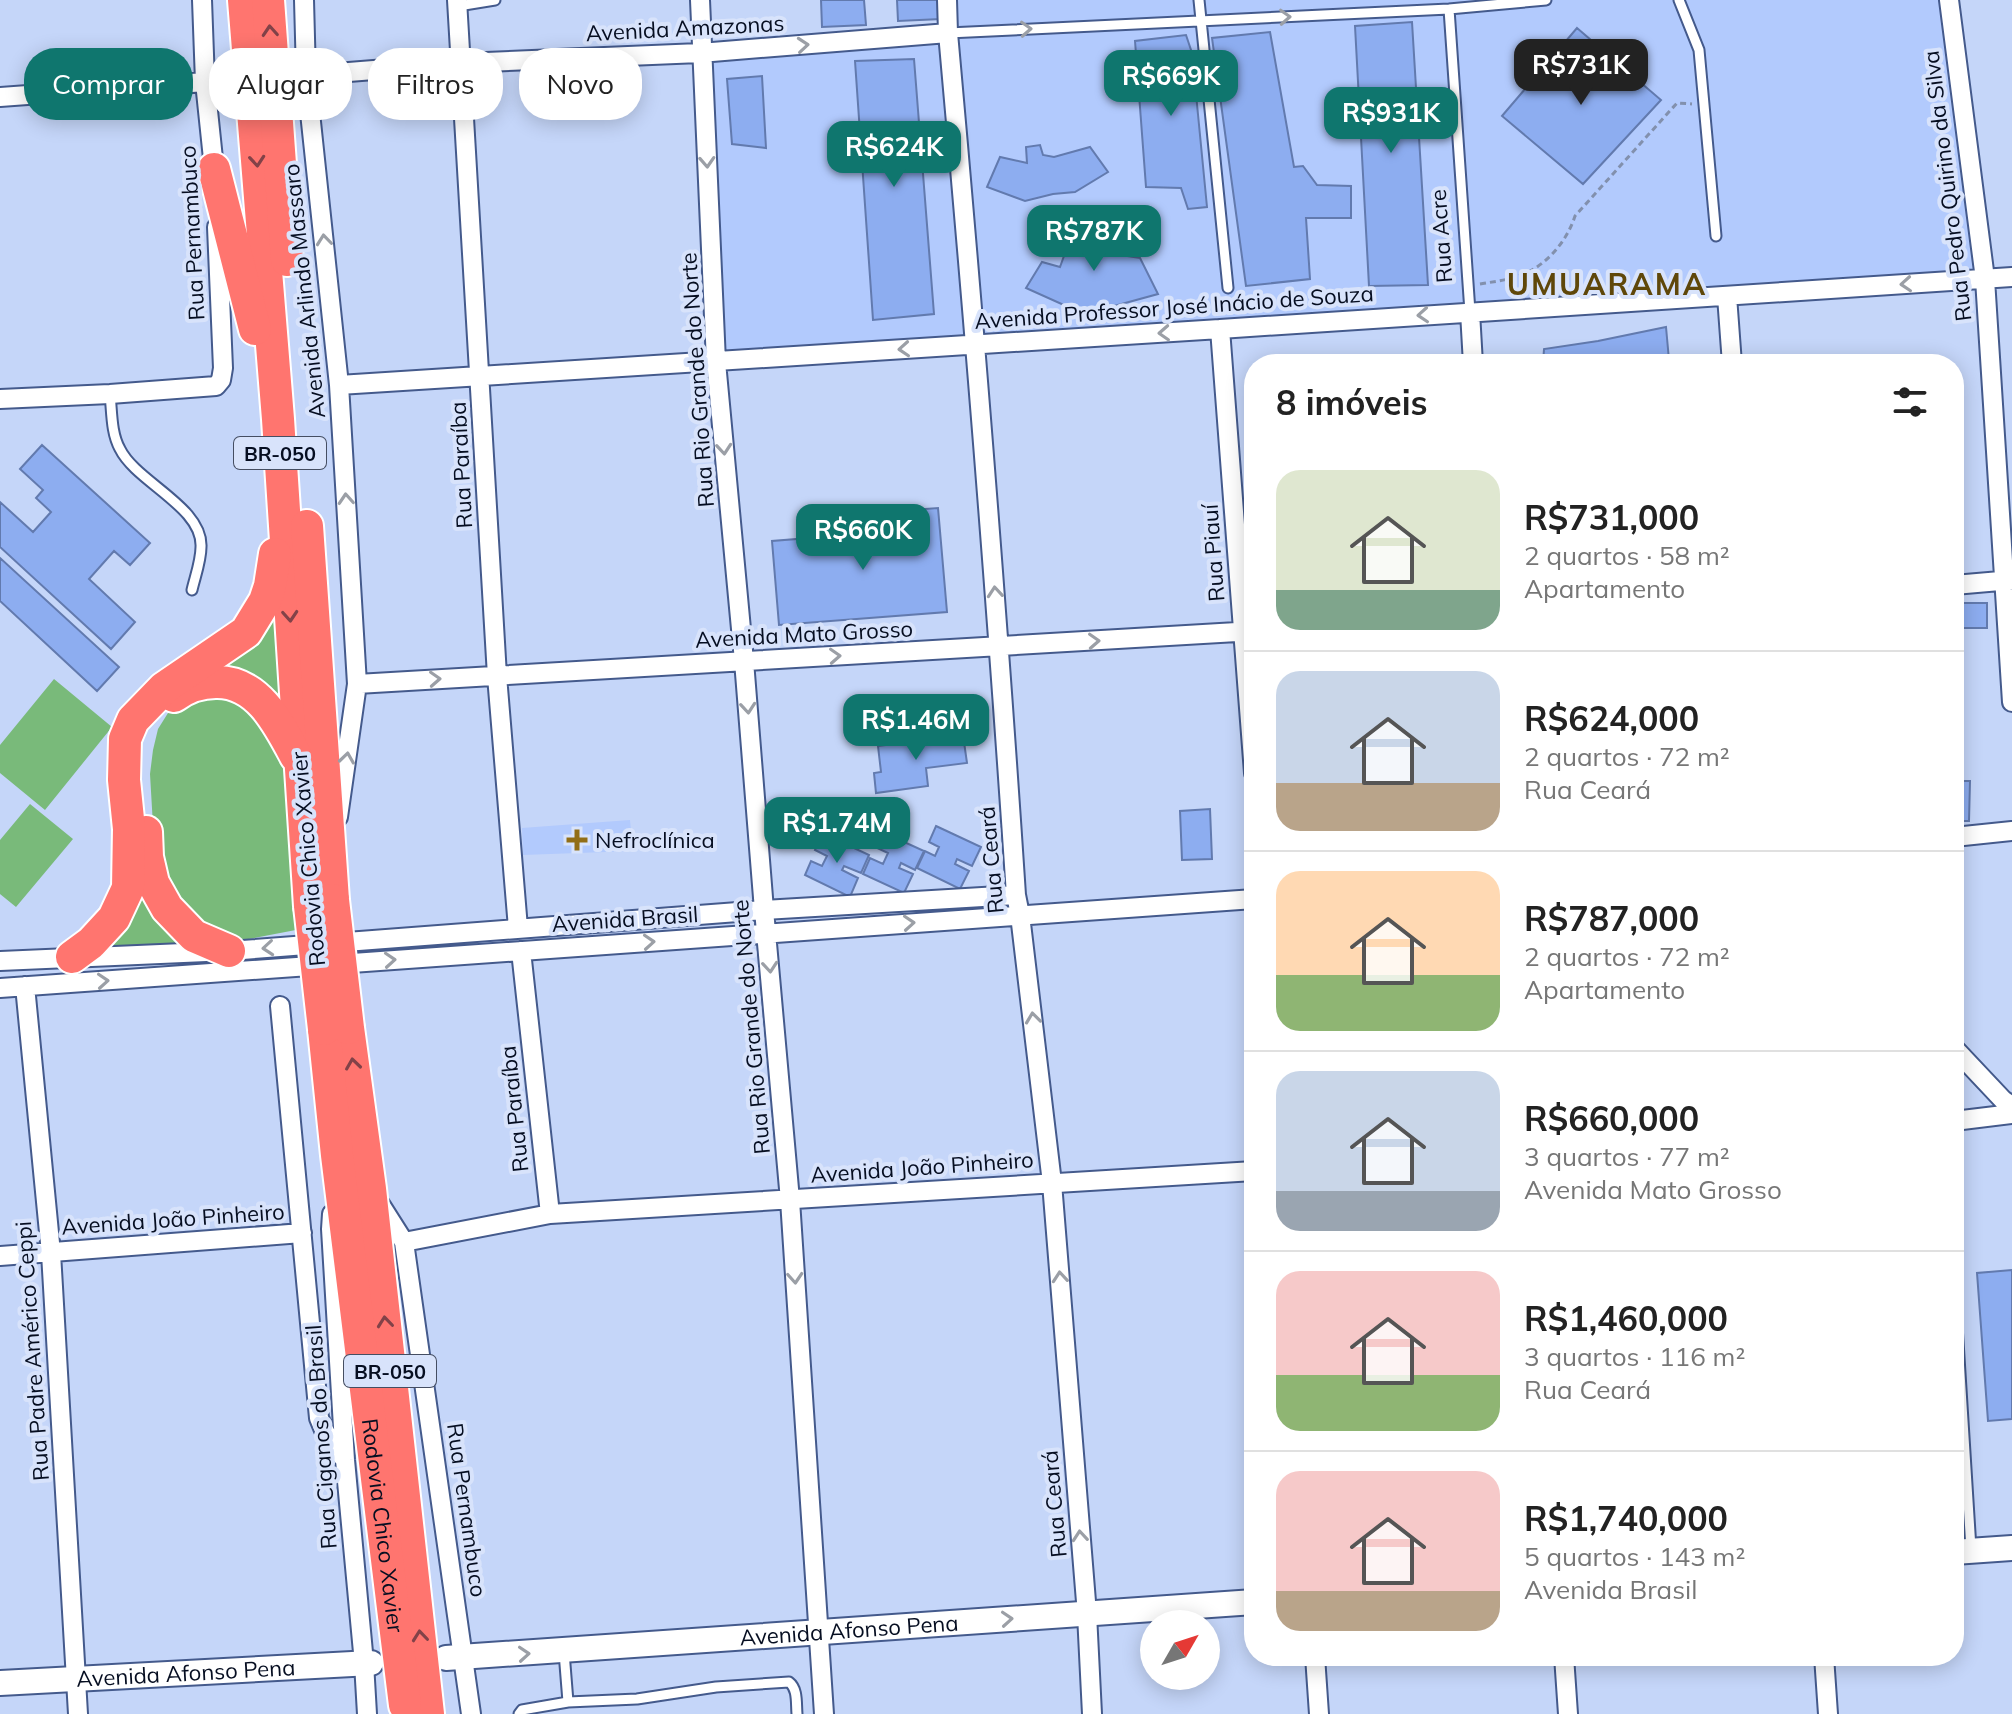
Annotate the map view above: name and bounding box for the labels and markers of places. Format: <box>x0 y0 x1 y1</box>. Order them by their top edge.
pin: R$731K <box>1516 39 1646 107</box>
pin: R$669K <box>1106 50 1236 118</box>
pin: R$931K <box>1326 87 1456 155</box>
pin: R$624K <box>829 121 959 189</box>
pin: R$787K <box>1029 205 1159 273</box>
pin: R$660K <box>798 504 928 572</box>
pin: R$1.46M <box>842 694 990 762</box>
pin: R$1.74M <box>763 797 911 865</box>
place label: Nefroclínica <box>595 826 715 854</box>
marker: Nefroclínica <box>566 829 588 851</box>

